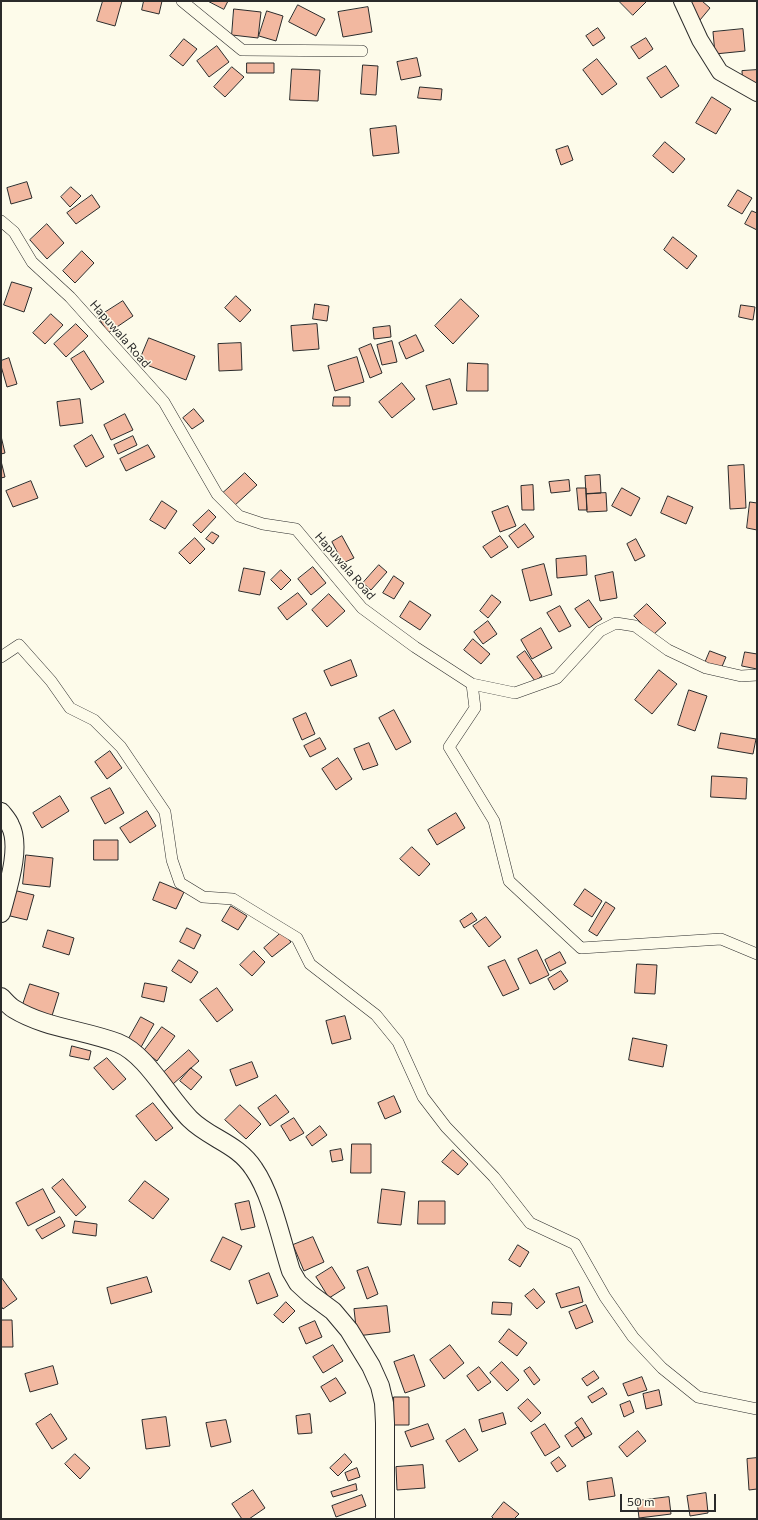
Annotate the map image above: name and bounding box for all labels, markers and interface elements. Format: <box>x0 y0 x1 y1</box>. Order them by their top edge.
street label: Hapuwala Road <box>87 297 153 371</box>
street label: Hapuwala Road <box>312 529 378 603</box>
scale bar <box>622 1486 718 1512</box>
text: 50 m <box>627 1494 655 1508</box>

